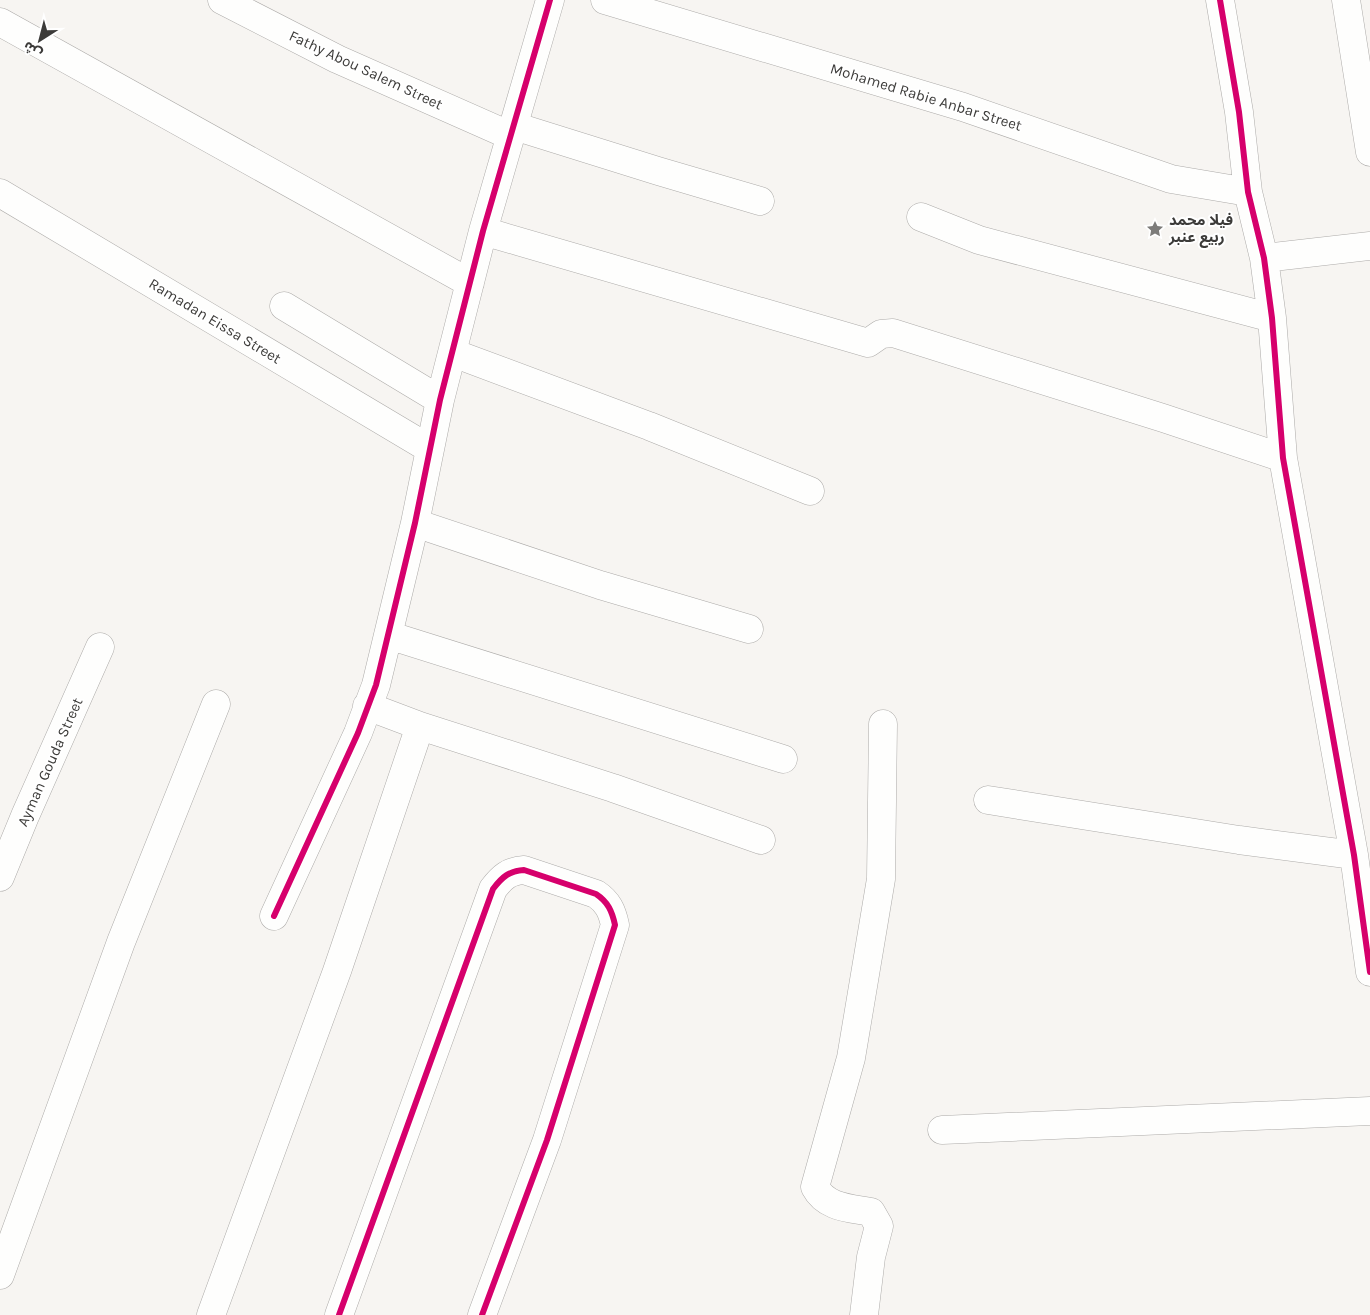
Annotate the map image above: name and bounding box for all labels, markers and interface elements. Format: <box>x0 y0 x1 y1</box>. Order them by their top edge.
north arrow <box>15 15 65 65</box>
street label: Fathy Abou Salem Street <box>286 26 446 114</box>
text: ش <box>20 38 45 63</box>
street label: Mohamed Rabie Anbar Street <box>828 59 1024 135</box>
place label: فيلا محمد ربيع عنبر <box>1168 211 1233 248</box>
place icon: فيلا محمد ربيع عنبر <box>1145 219 1165 239</box>
street label: Ramadan Eissa Street <box>146 274 285 368</box>
street label: Ayman Gouda Street <box>14 695 87 829</box>

